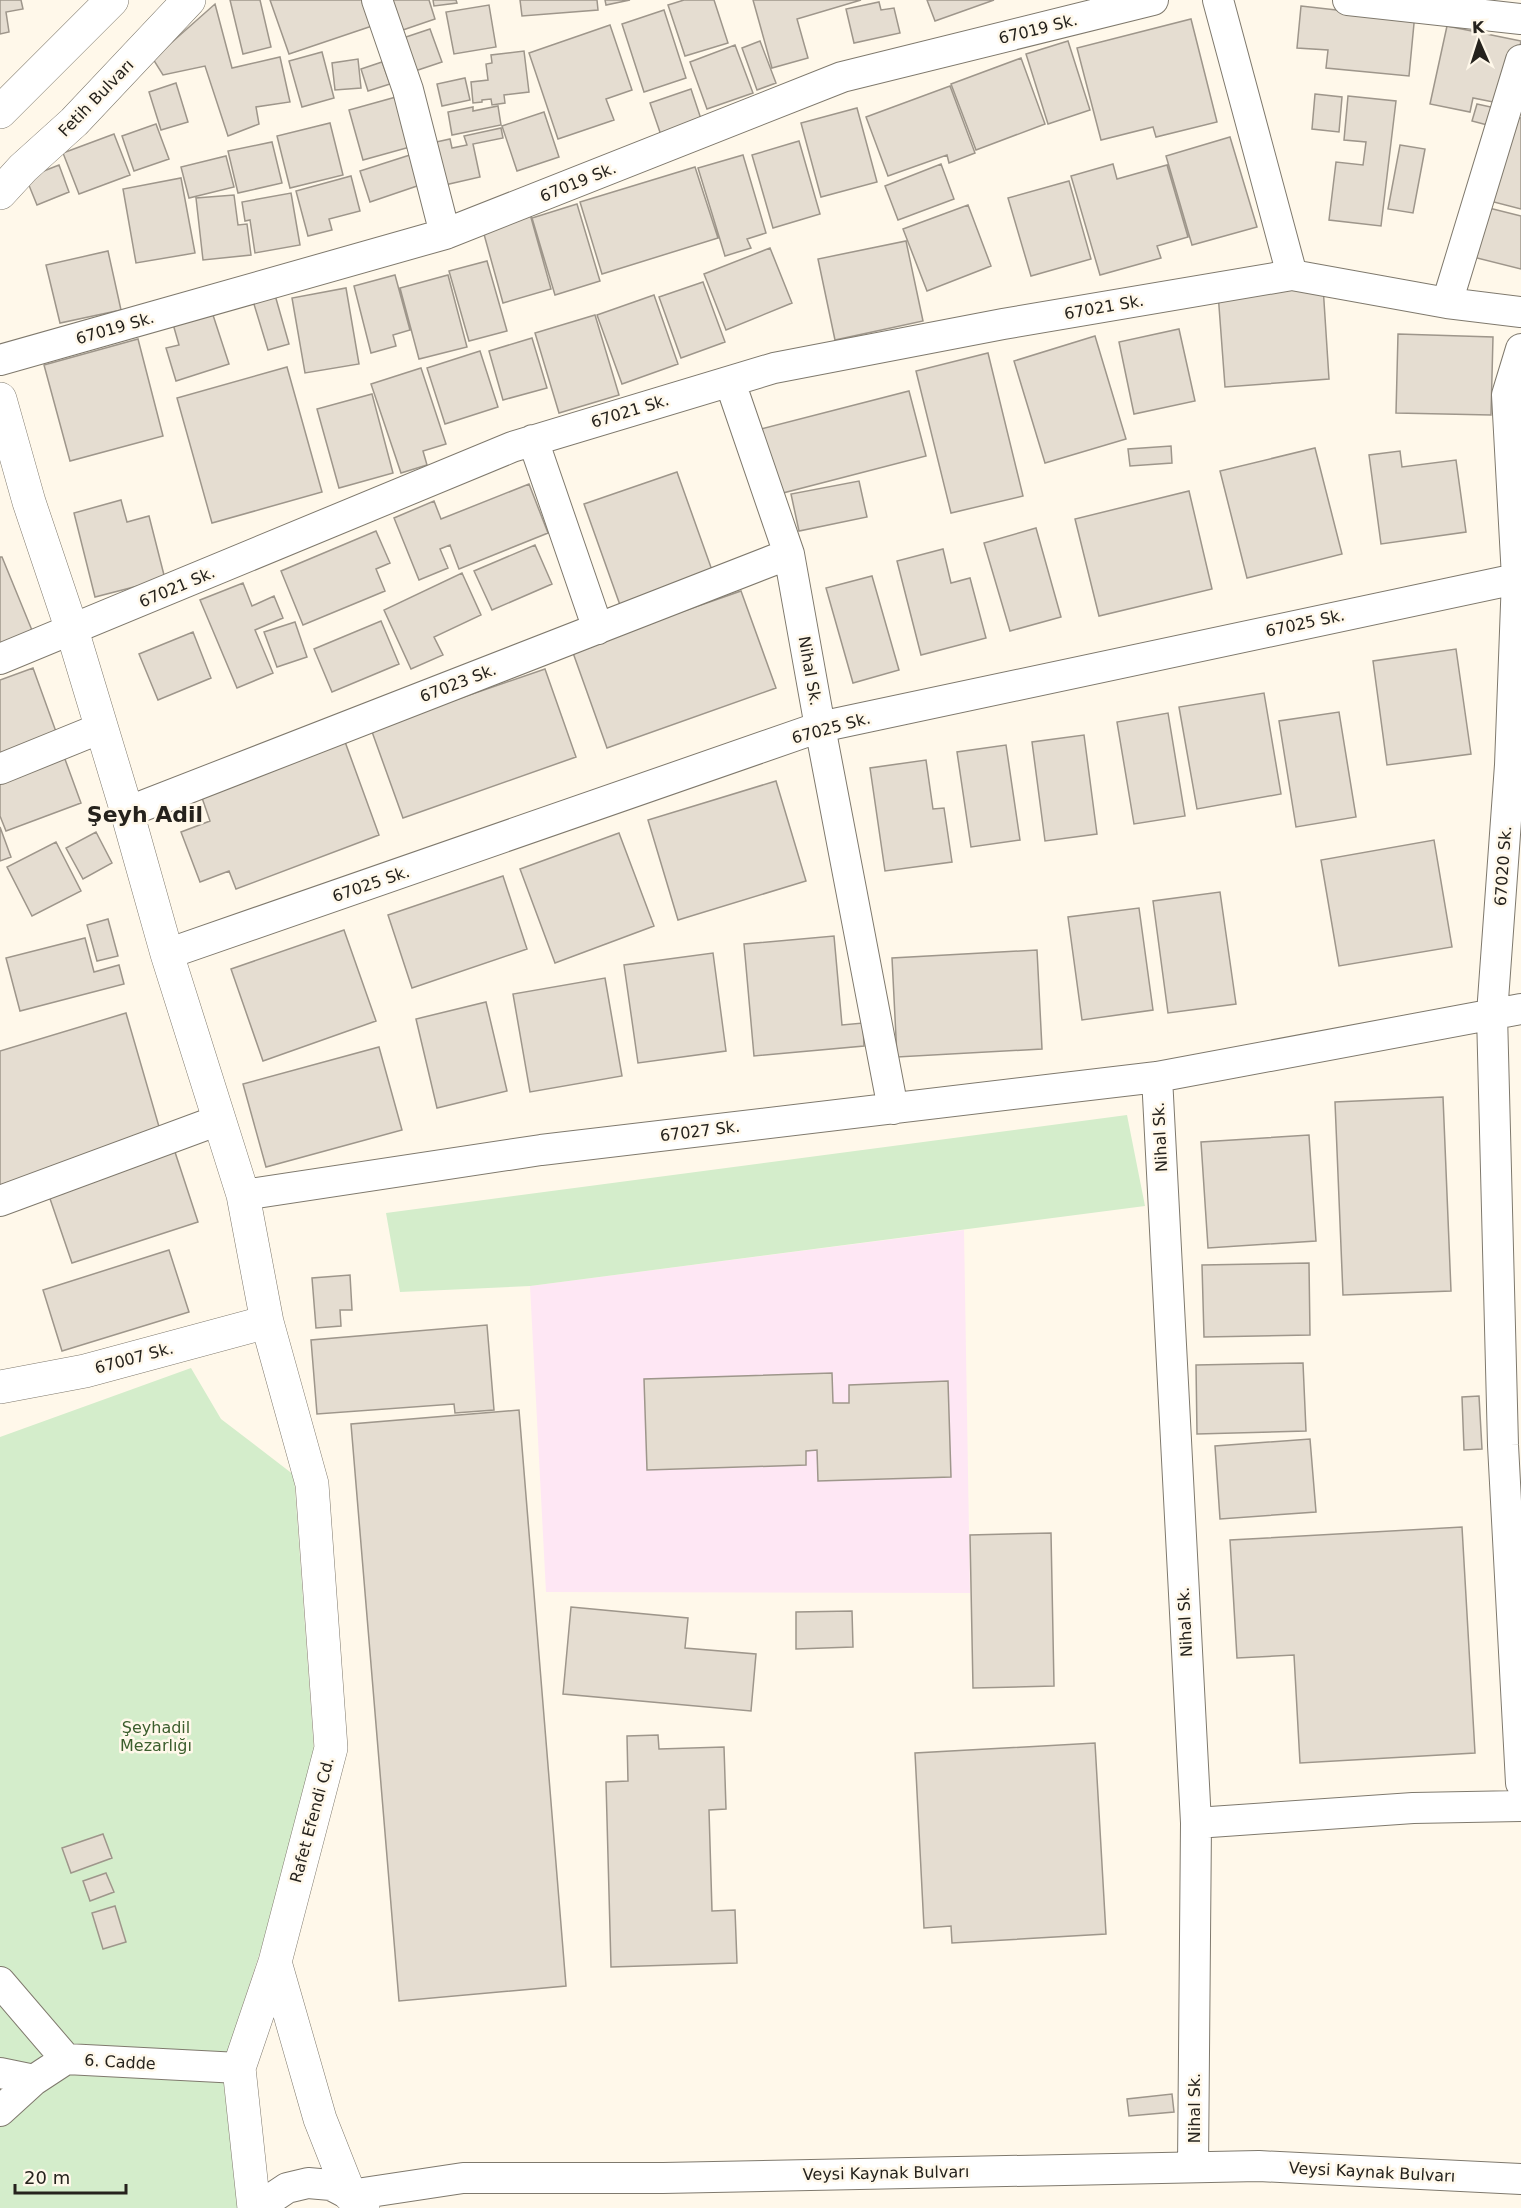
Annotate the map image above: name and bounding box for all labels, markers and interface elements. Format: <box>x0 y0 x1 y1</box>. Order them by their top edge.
street label: 67019 Sk. <box>997 10 1079 48</box>
north arrow <box>1449 12 1509 72</box>
text: K <box>1472 18 1486 37</box>
street label: Fetih Bulvarı <box>54 55 138 141</box>
street label: 67019 Sk. <box>537 158 619 206</box>
street label: 67021 Sk. <box>1063 291 1145 323</box>
street label: 67019 Sk. <box>74 308 156 348</box>
street label: 67021 Sk. <box>589 390 671 432</box>
street label: 67021 Sk. <box>136 563 218 611</box>
street label: 67025 Sk. <box>1264 605 1346 641</box>
street label: Nihal Sk. <box>795 635 825 707</box>
street label: 67023 Sk. <box>417 660 499 706</box>
street label: 67025 Sk. <box>790 708 872 748</box>
district label: Şeyh Adil <box>87 802 203 827</box>
street label: 67020 Sk. <box>1491 825 1515 907</box>
street label: 67025 Sk. <box>330 862 412 906</box>
street label: Nihal Sk. <box>1149 1101 1171 1173</box>
street label: 67027 Sk. <box>659 1117 741 1145</box>
street label: 67007 Sk. <box>93 1338 175 1378</box>
street label: Nihal Sk. <box>1174 1586 1196 1658</box>
park label: Şeyhadil Mezarlığı <box>120 1718 192 1755</box>
street label: Rafet Efendi Cd. <box>286 1755 338 1885</box>
street label: 6. Cadde <box>84 2051 156 2073</box>
street label: Nihal Sk. <box>1185 2073 1204 2143</box>
scale bar <box>15 2157 126 2195</box>
street label: Veysi Kaynak Bulvarı <box>1288 2158 1456 2186</box>
street label: Veysi Kaynak Bulvarı <box>803 2162 969 2184</box>
text: 20 m <box>24 2167 70 2188</box>

